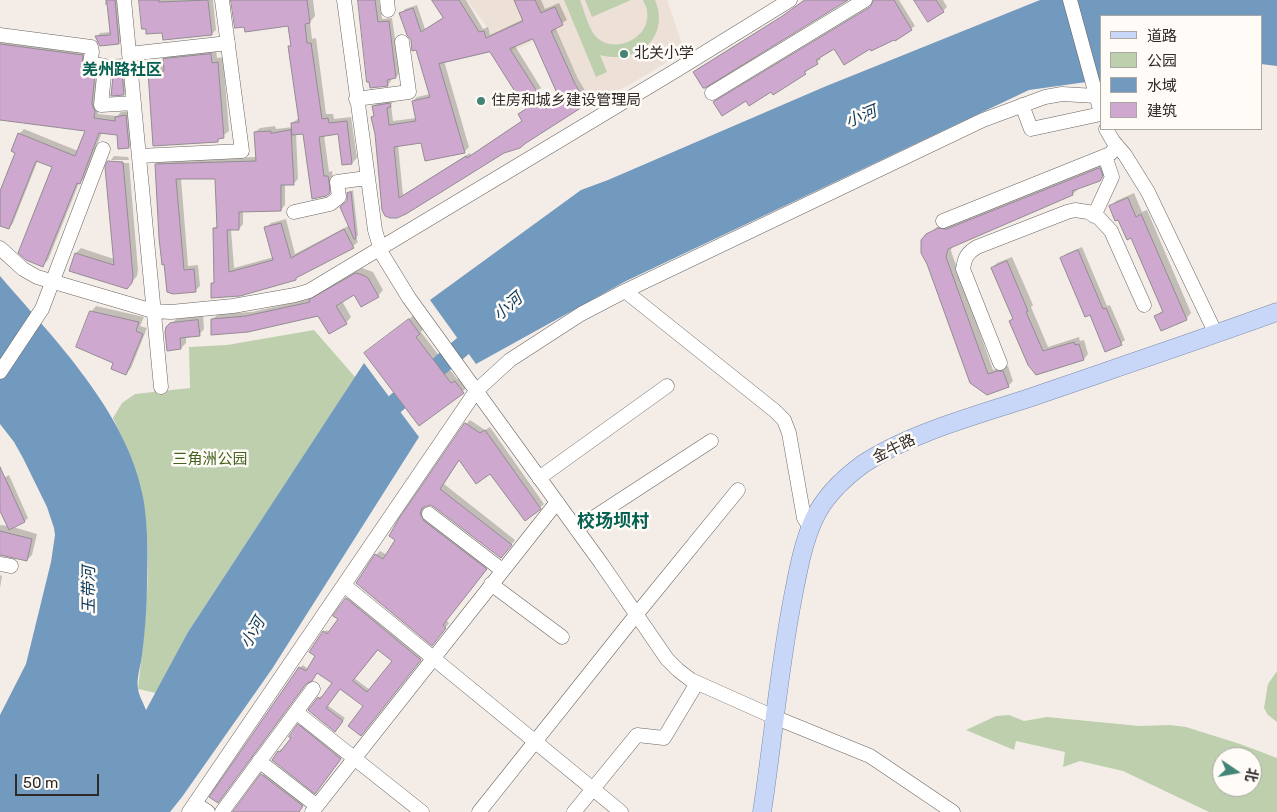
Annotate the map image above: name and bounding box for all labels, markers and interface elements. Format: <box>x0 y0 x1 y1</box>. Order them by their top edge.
legend <box>1100 15 1262 130</box>
text: 道路 <box>1147 27 1177 45</box>
place label: 北关小学 <box>634 45 694 63</box>
marker: 北关小学 <box>618 48 630 60</box>
text: 公园 <box>1147 52 1177 70</box>
district label: 羌州路社区 <box>82 60 162 80</box>
text: 水域 <box>1147 77 1177 95</box>
place label: 住房和城乡建设管理局 <box>491 92 641 110</box>
marker: 住房和城乡建设管理局 <box>475 95 487 107</box>
water label: 小河 <box>843 102 879 132</box>
text: 建筑 <box>1147 102 1177 120</box>
water label: 小河 <box>490 289 526 325</box>
street label: 金牛路 <box>870 431 918 467</box>
park label: 三角洲公园 <box>173 451 247 469</box>
district label: 校场坝村 <box>577 511 649 533</box>
water label: 玉带河 <box>79 566 99 614</box>
water label: 小河 <box>237 614 269 652</box>
north arrow <box>1212 747 1262 797</box>
scale bar <box>18 764 101 796</box>
text: 北 <box>1241 766 1261 784</box>
text: 50 m <box>23 774 58 792</box>

